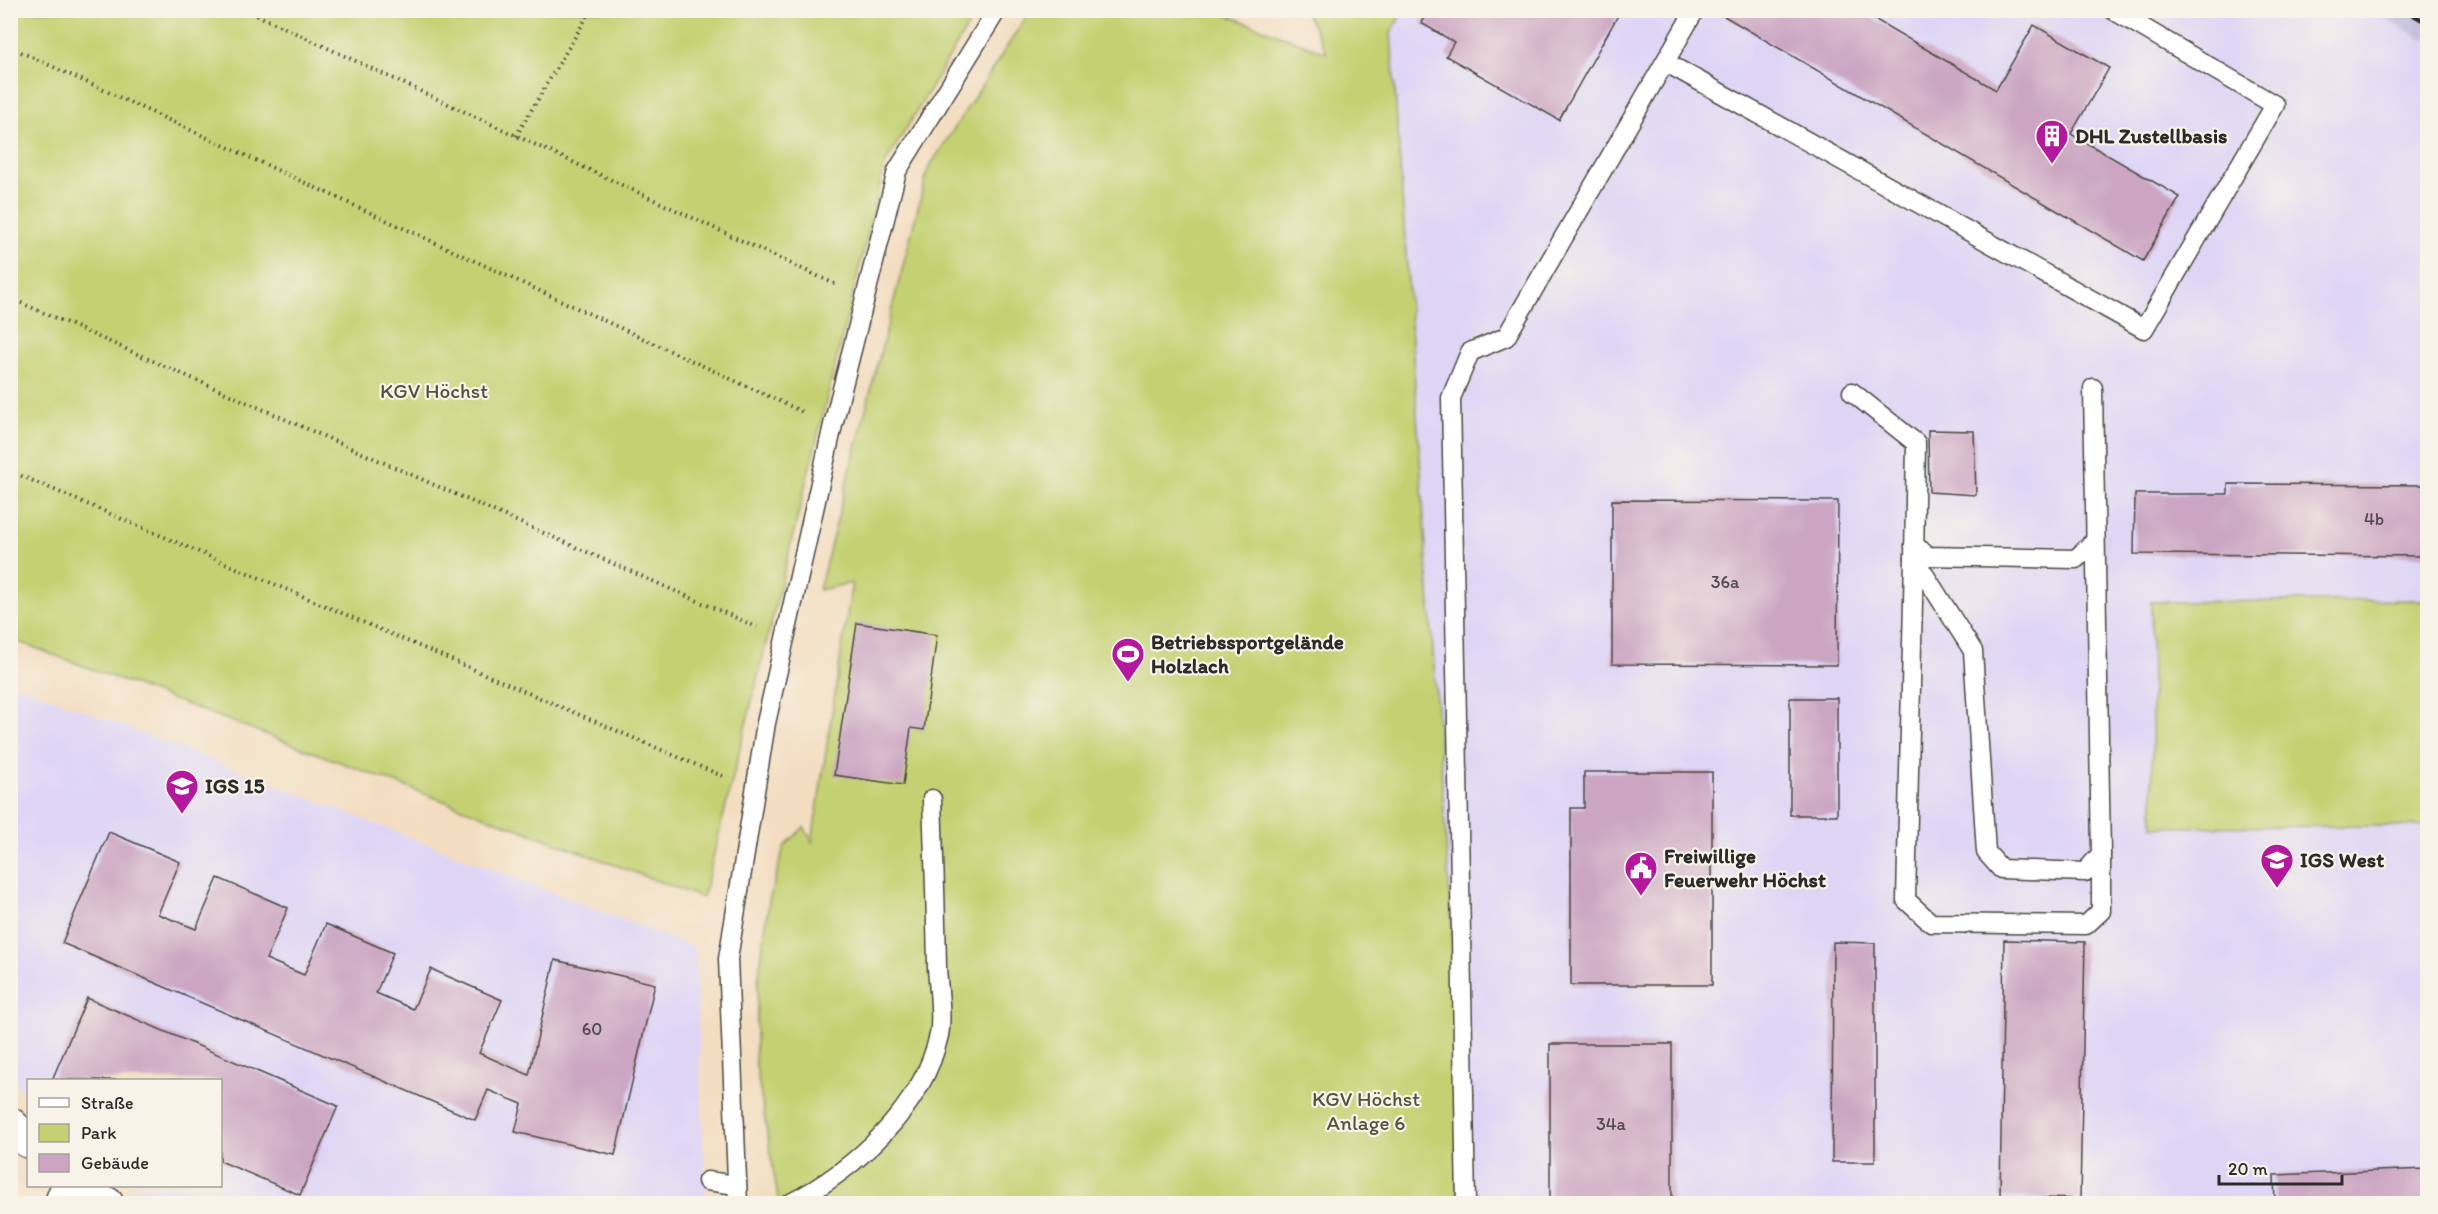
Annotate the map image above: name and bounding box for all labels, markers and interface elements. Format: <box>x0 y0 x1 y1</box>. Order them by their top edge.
building icon: DHL Zustellbasis <box>2034 118 2070 165</box>
place label: DHL Zustellbasis <box>2075 123 2227 148</box>
park label: KGV Höchst <box>380 378 488 403</box>
house number: 4b <box>2364 508 2384 530</box>
house number: 36a <box>1711 571 1740 593</box>
place label: Betriebssportgelände Holzlach <box>1151 629 1344 678</box>
sports icon: Betriebssportgelände Holzlach <box>1110 636 1146 683</box>
school or university icon: IGS 15 <box>164 768 200 815</box>
place label: IGS 15 <box>205 773 265 798</box>
school or university icon: IGS West <box>2259 842 2295 889</box>
place label: Freiwillige Feuerwehr Höchst <box>1664 843 1826 892</box>
place label: IGS West <box>2300 847 2384 872</box>
public building icon: Freiwillige Feuerwehr Höchst <box>1623 850 1659 897</box>
house number: 60 <box>582 1018 602 1040</box>
legend <box>27 1079 222 1187</box>
park label: KGV Höchst Anlage 6 <box>1312 1086 1420 1135</box>
text: Straße <box>81 1092 134 1114</box>
house number: 34a <box>1596 1113 1627 1135</box>
text: Park <box>81 1122 116 1144</box>
scale bar <box>2219 1148 2342 1186</box>
text: Gebäude <box>81 1152 149 1174</box>
text: 20 m <box>2228 1158 2268 1180</box>

